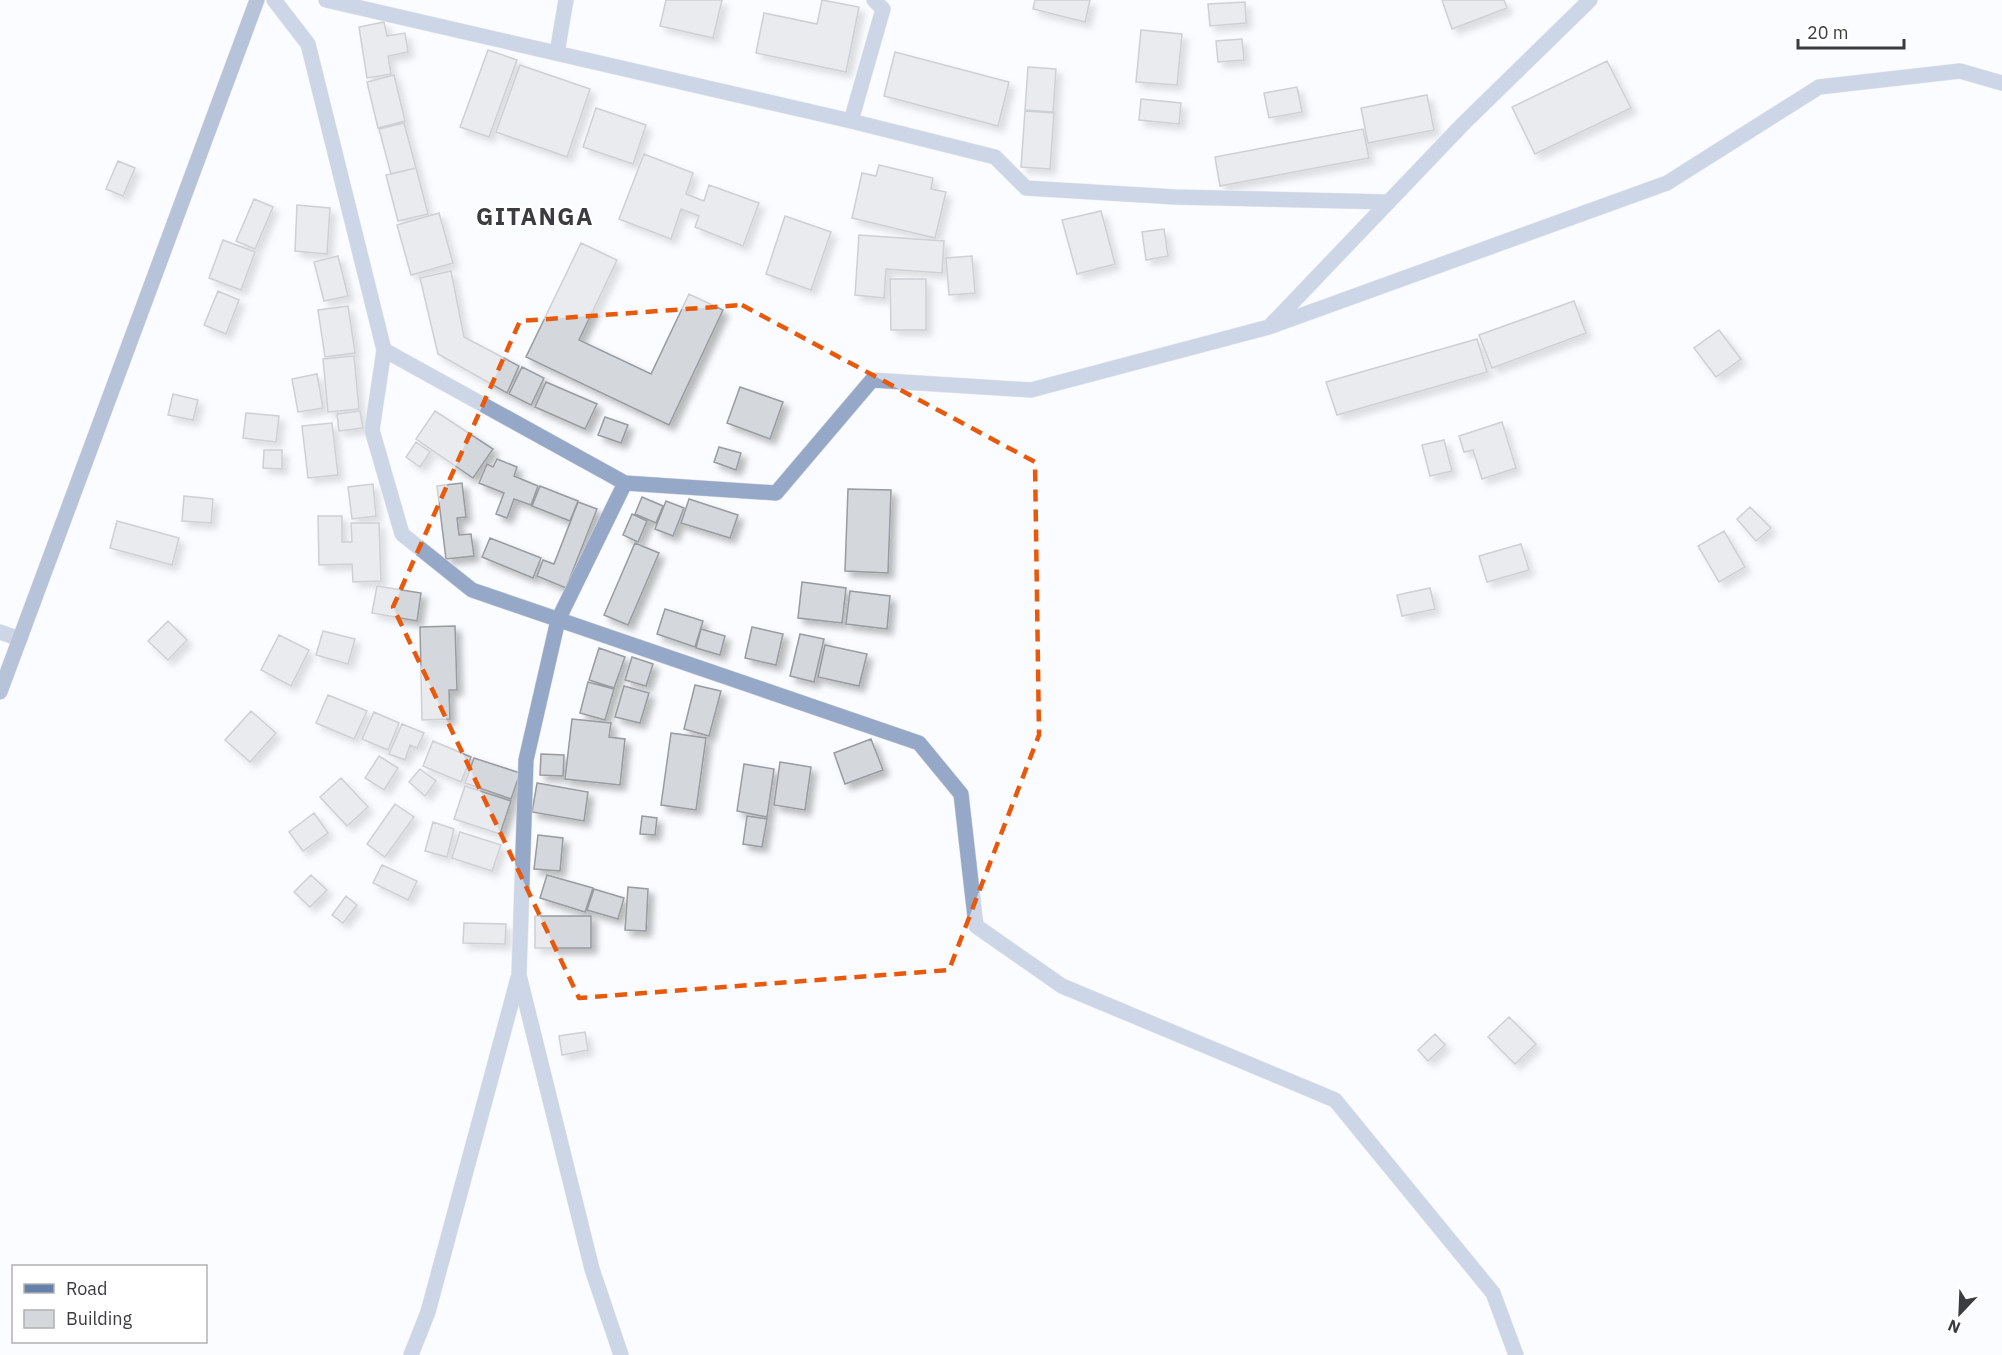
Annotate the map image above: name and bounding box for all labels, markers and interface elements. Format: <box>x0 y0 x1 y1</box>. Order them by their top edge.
scale bar <box>1798 12 1904 50</box>
text: 20 m <box>1807 21 1849 44</box>
district label: GITANGA <box>476 200 594 232</box>
legend <box>12 1265 207 1343</box>
text: Road <box>66 1277 107 1300</box>
north arrow <box>1930 1283 1990 1343</box>
text: Building <box>66 1307 133 1330</box>
text: N <box>1945 1315 1963 1338</box>

